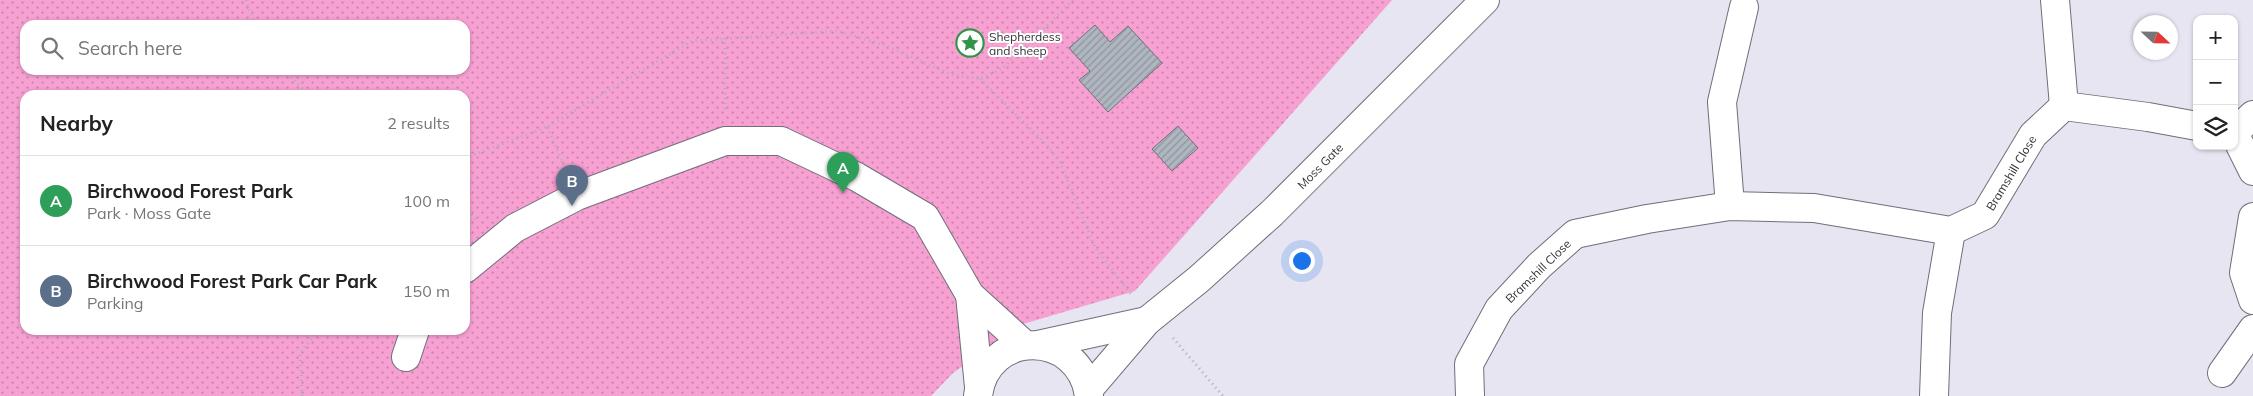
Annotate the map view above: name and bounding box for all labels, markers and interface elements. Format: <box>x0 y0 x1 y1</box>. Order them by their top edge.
north arrow <box>2133 15 2178 60</box>
map controls <box>2193 15 2238 150</box>
button: + <box>2193 15 2238 60</box>
search box <box>20 20 470 75</box>
place icon: Shepherdess and sheep <box>955 28 985 58</box>
place label: Shepherdess and sheep <box>989 29 1061 58</box>
icon: search <box>38 34 66 62</box>
text: Search here <box>78 36 182 60</box>
button: − <box>2193 60 2238 105</box>
button: layers <box>2193 105 2238 150</box>
text: Nearby <box>40 110 113 136</box>
text: 2 results <box>387 113 450 133</box>
street label: Bramshill Close <box>1983 133 2039 213</box>
street label: Moss Gate <box>1294 140 1346 192</box>
pin: A <box>827 152 859 193</box>
pin: B <box>556 165 588 206</box>
text: Birchwood Forest Park <box>87 179 293 203</box>
text: A <box>50 191 62 211</box>
text: 100 m <box>403 191 450 211</box>
text: Park · Moss Gate <box>87 203 211 223</box>
street label: Bramshill Close <box>1502 236 1574 306</box>
your location <box>1289 248 1315 274</box>
text: Birchwood Forest Park Car Park <box>87 269 377 293</box>
text: B <box>50 281 62 301</box>
text: 150 m <box>403 281 450 301</box>
text: Parking <box>87 293 144 313</box>

